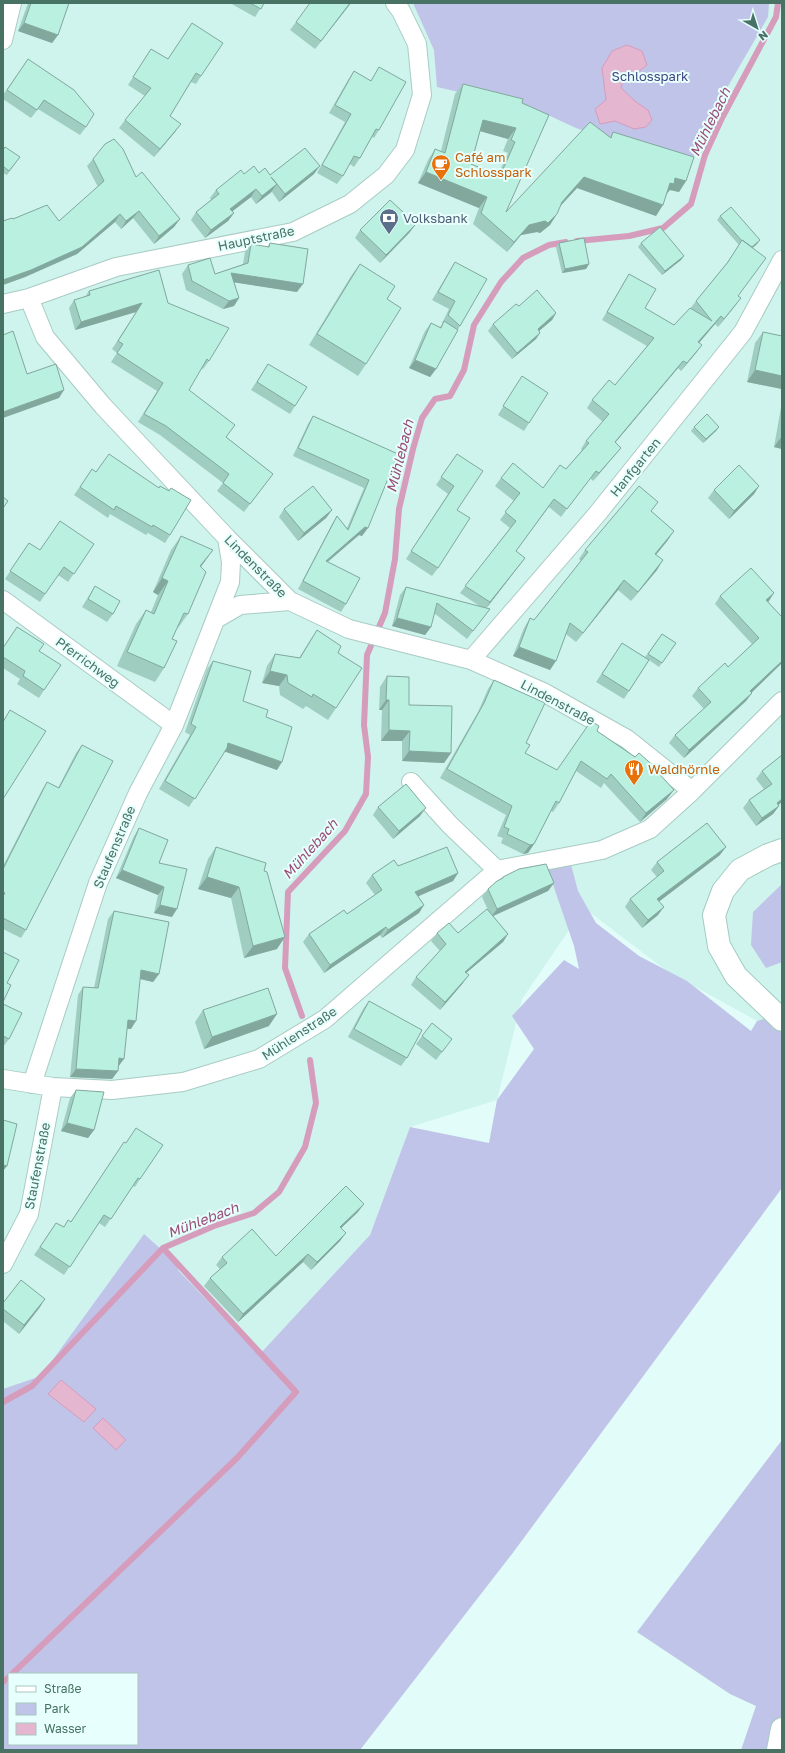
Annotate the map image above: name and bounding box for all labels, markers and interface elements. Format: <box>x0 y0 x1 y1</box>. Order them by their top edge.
north arrow <box>737 8 777 48</box>
text: N <box>756 28 771 44</box>
park label: Schlosspark <box>612 68 689 84</box>
water label: Mühlebach <box>686 83 734 159</box>
place label: Café am Schlosspark <box>455 149 532 180</box>
cafe icon: Café am Schlosspark <box>430 153 452 181</box>
bank icon: Volksbank <box>378 207 400 235</box>
place label: Volksbank <box>403 210 468 226</box>
street label: Hauptstraße <box>216 222 296 254</box>
water label: Mühlebach <box>382 416 417 494</box>
street label: Hanfgarten <box>606 434 664 500</box>
street label: Lindenstraße <box>221 531 291 601</box>
street label: Pferrichweg <box>53 633 123 691</box>
street label: Lindenstraße <box>518 676 598 728</box>
restaurant icon: Waldhörnle <box>623 758 645 786</box>
place label: Waldhörnle <box>648 761 720 777</box>
street label: Staufenstraße <box>89 803 139 891</box>
water label: Mühlebach <box>278 814 342 882</box>
street label: Mühlenstraße <box>259 1003 339 1063</box>
street label: Staufenstraße <box>21 1121 53 1211</box>
water label: Mühlebach <box>165 1198 242 1241</box>
legend <box>8 1673 138 1745</box>
text: Straße <box>44 1681 82 1696</box>
text: Park <box>44 1701 70 1716</box>
text: Wasser <box>44 1721 87 1736</box>

